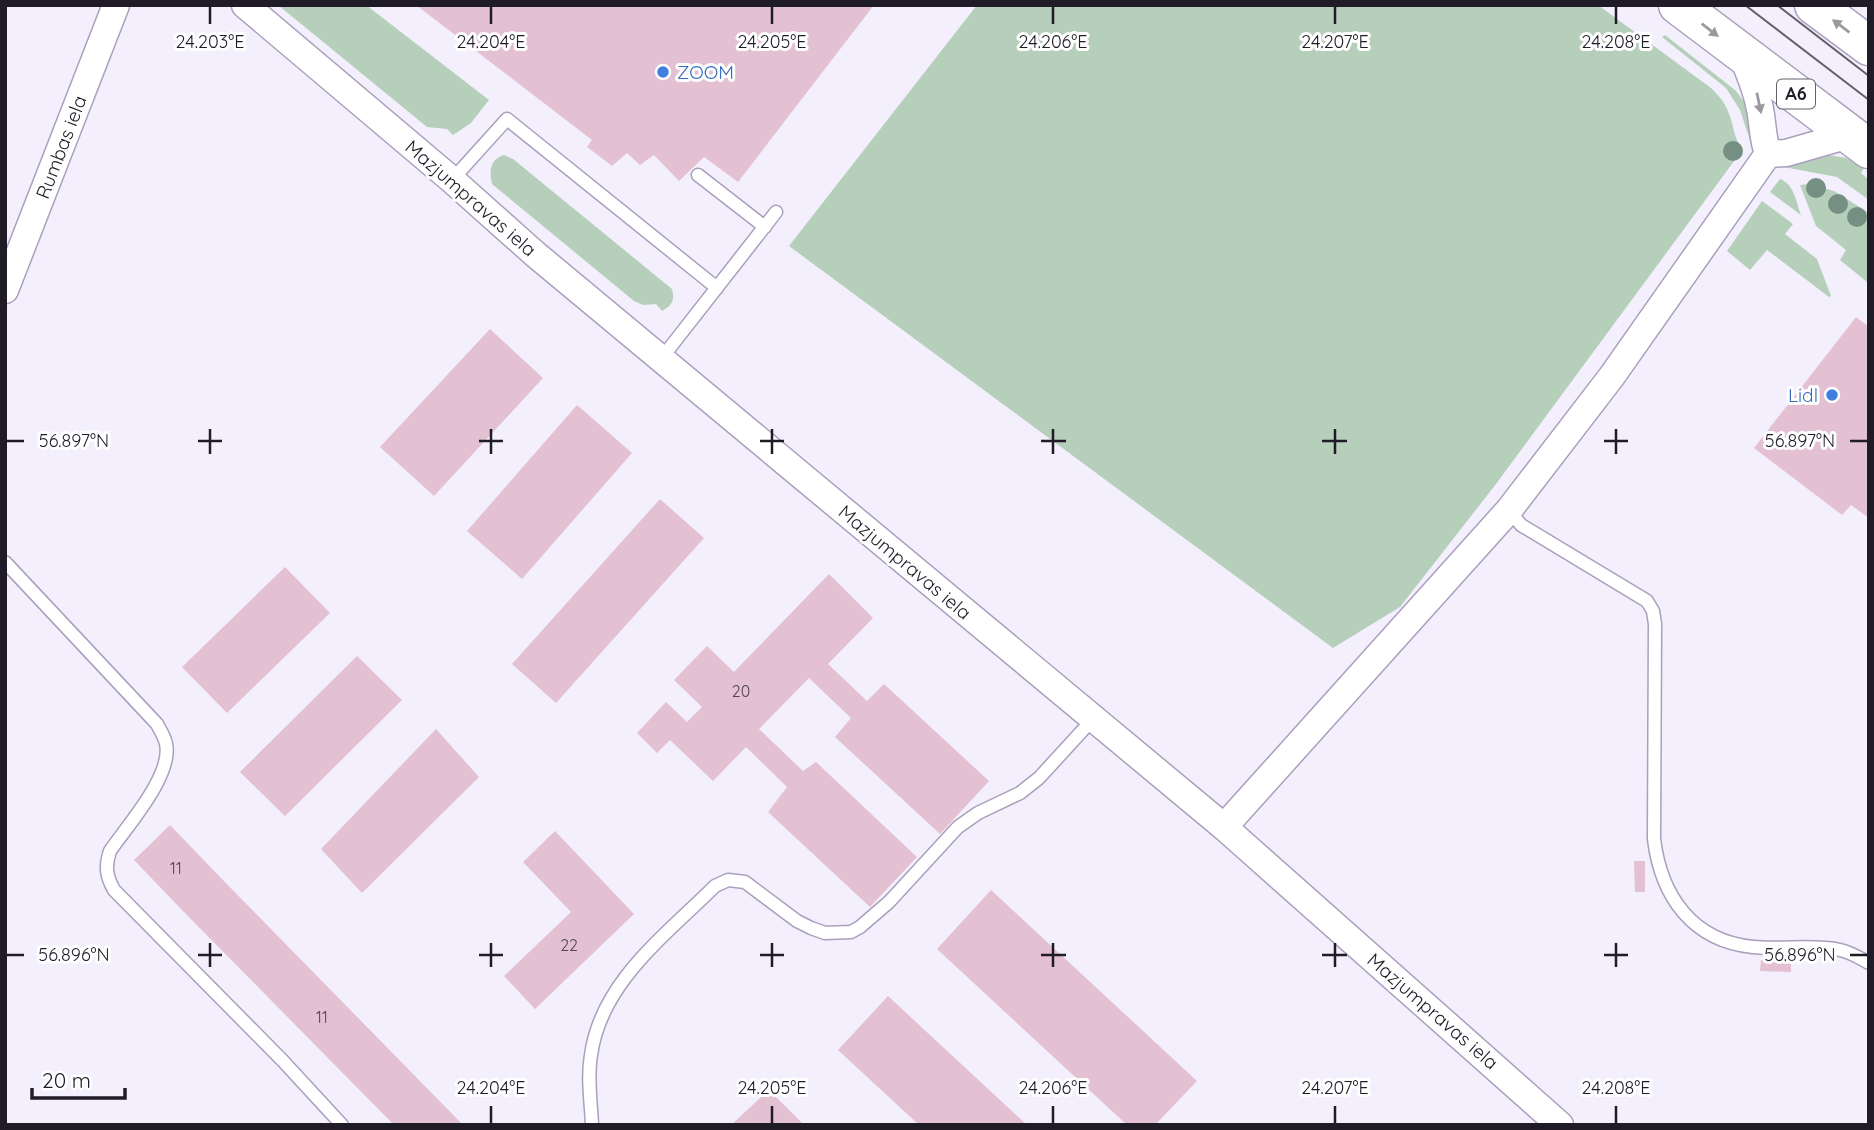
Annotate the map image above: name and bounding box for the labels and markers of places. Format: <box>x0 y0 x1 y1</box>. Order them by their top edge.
place label: ZOOM <box>677 60 734 84</box>
marker: ZOOM <box>655 64 671 80</box>
place label: Lidl <box>1788 383 1818 407</box>
marker: Lidl <box>1824 387 1840 403</box>

